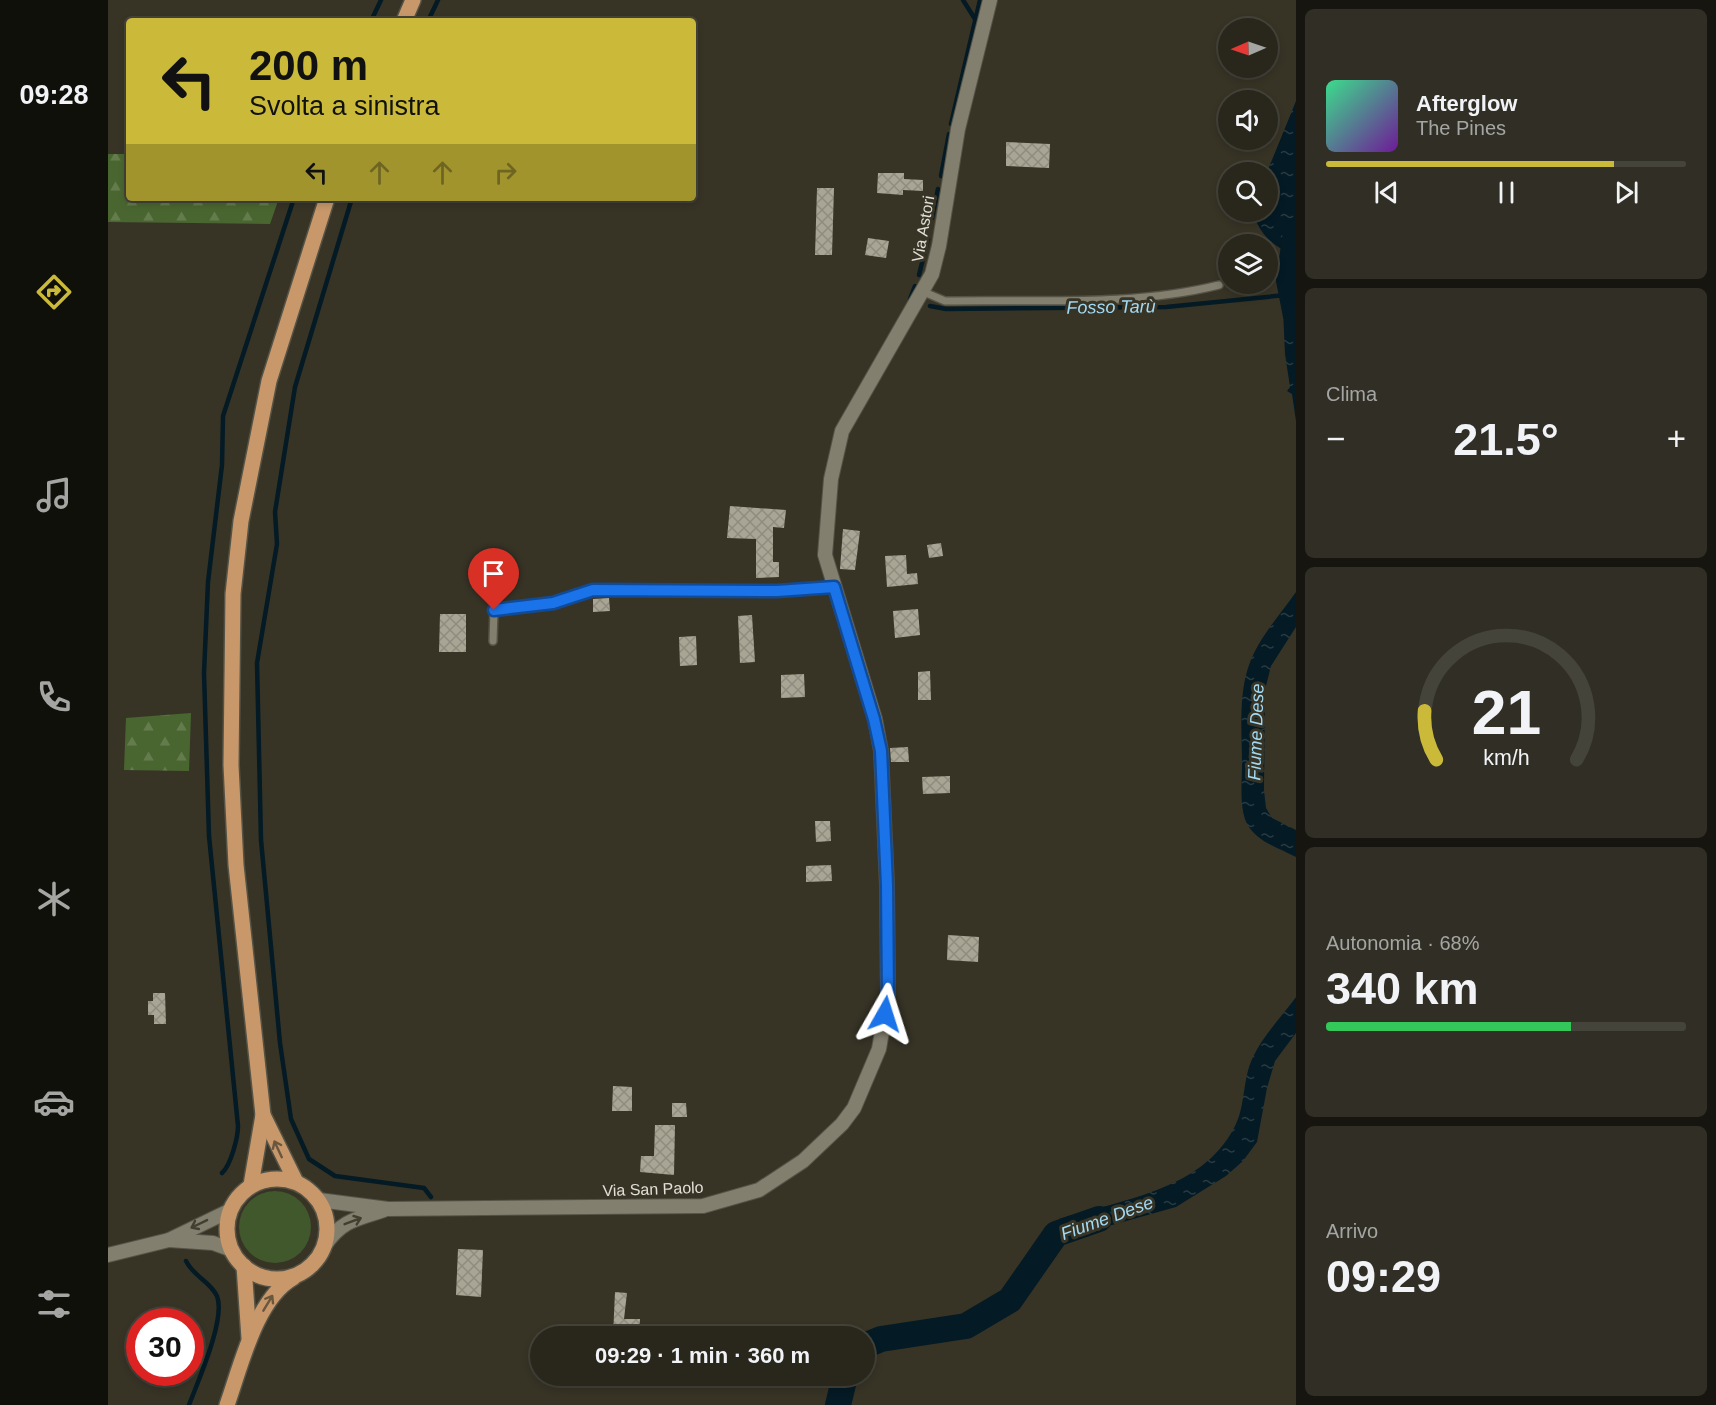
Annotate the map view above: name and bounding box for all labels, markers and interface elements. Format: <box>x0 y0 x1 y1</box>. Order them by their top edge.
north arrow <box>1218 18 1278 78</box>
map controls <box>1218 18 1278 294</box>
icon: left <box>150 42 228 120</box>
text: 200 m <box>249 42 368 89</box>
text: 09:28 <box>19 80 89 110</box>
button: sound <box>1218 90 1278 150</box>
text: Svolta a sinistra <box>249 91 440 121</box>
text: Afterglow <box>1416 91 1517 116</box>
text: The Pines <box>1416 117 1506 139</box>
icon: left <box>300 156 333 189</box>
icon: ahead <box>363 156 396 189</box>
icon: ahead <box>426 156 459 189</box>
icon: right <box>489 156 522 189</box>
button: search <box>1218 162 1278 222</box>
icon: previous <box>1370 176 1403 209</box>
icon: pause <box>1490 176 1523 209</box>
icon: next <box>1610 176 1643 209</box>
street label: Via Astori <box>909 194 937 264</box>
button: layers <box>1218 234 1278 294</box>
icon: directions <box>33 271 75 313</box>
water label: Fosso Tarù <box>1066 296 1156 318</box>
text: Clima <box>1326 383 1377 405</box>
text: 21.5° <box>1453 414 1559 465</box>
text: − <box>1326 420 1345 457</box>
text: + <box>1667 420 1686 457</box>
icon: music <box>33 474 75 516</box>
pin <box>468 548 519 610</box>
icon: arrive <box>477 557 510 590</box>
icon: phone <box>33 676 75 718</box>
text: 21 <box>1471 678 1541 747</box>
water label: Fiume Dese <box>1244 683 1268 781</box>
text: km/h <box>1483 746 1529 770</box>
icon: climate <box>33 878 75 920</box>
text: Autonomia · 68% <box>1326 932 1479 954</box>
text: 340 km <box>1326 963 1479 1014</box>
position arrow <box>853 982 917 1046</box>
icon: car <box>33 1081 75 1123</box>
one-way arrow <box>272 1140 284 1158</box>
street label: Via San Paolo <box>602 1179 704 1199</box>
water label: Fiume Dese <box>1058 1192 1156 1244</box>
one-way arrow <box>343 1215 361 1226</box>
one-way arrow <box>191 1219 209 1231</box>
text: Arrivo <box>1326 1220 1378 1242</box>
text: 09:29 <box>1326 1251 1441 1302</box>
icon: filters <box>33 1283 75 1325</box>
one-way arrow <box>262 1295 274 1312</box>
speed limit sign: 30 <box>126 1308 204 1386</box>
text: 09:29 · 1 min · 360 m <box>595 1343 810 1368</box>

